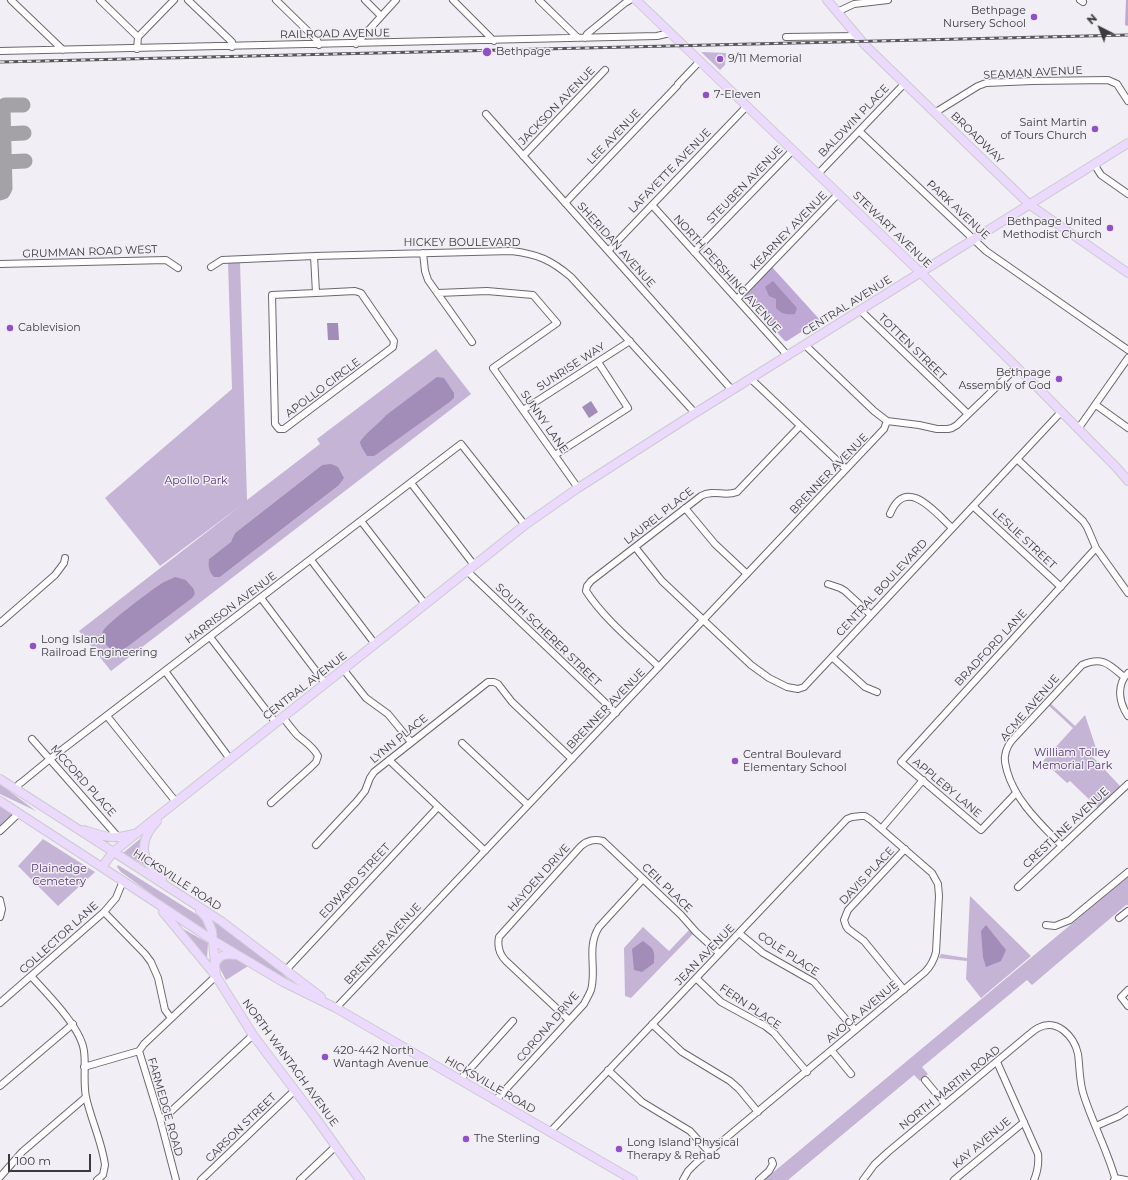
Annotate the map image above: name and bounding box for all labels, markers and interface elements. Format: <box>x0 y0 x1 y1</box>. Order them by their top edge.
place label: Bethpage Nursery School <box>943 4 1026 30</box>
north arrow <box>1080 8 1120 48</box>
text: N <box>1084 11 1100 27</box>
marker: Bethpage Nursery School <box>1029 12 1039 22</box>
street label: RAILROAD AVENUE <box>280 26 390 42</box>
place label: Bethpage <box>496 45 551 59</box>
marker: Bethpage <box>481 46 493 58</box>
place label: 9/11 Memorial <box>728 52 802 66</box>
marker: 9/11 Memorial <box>715 54 725 64</box>
street label: JACKSON AVENUE <box>516 64 598 148</box>
street label: SEAMAN AVENUE <box>983 64 1083 82</box>
street label: BALDWIN PLACE <box>816 82 892 160</box>
place label: 7-Eleven <box>714 88 761 102</box>
marker: 7-Eleven <box>701 90 711 100</box>
street label: LEE AVENUE <box>584 107 644 167</box>
street label: BROADWAY <box>948 110 1006 166</box>
place label: Saint Martin of Tours Church <box>1000 116 1087 142</box>
marker: Saint Martin of Tours Church <box>1090 124 1100 134</box>
street label: LAFAYETTE AVENUE <box>626 126 714 216</box>
street label: STEUBEN AVENUE <box>704 143 786 227</box>
street label: PARK AVENUE <box>924 177 992 243</box>
street label: KEARNEY AVENUE <box>748 189 830 273</box>
street label: STEWART AVENUE <box>850 189 934 271</box>
street label: SHERIDAN AVENUE <box>574 200 658 290</box>
street label: NORTH PERSHING AVENUE <box>671 212 783 336</box>
place label: Bethpage United Methodist Church <box>1002 215 1102 241</box>
marker: Bethpage United Methodist Church <box>1105 223 1115 233</box>
street label: HICKEY BOULEVARD <box>403 236 521 250</box>
street label: GRUMMAN ROAD WEST <box>22 243 158 261</box>
street label: CENTRAL AVENUE <box>800 273 894 339</box>
street label: TOTTEN STREET <box>875 311 949 383</box>
place label: Cablevision <box>18 321 81 335</box>
marker: Cablevision <box>5 323 15 333</box>
street label: SUNRISE WAY <box>534 340 608 394</box>
street label: APOLLO CIRCLE <box>283 355 363 421</box>
place label: Bethpage Assembly of God <box>959 366 1051 392</box>
marker: Bethpage Assembly of God <box>1054 374 1064 384</box>
street label: SUNNY LANE <box>517 388 571 456</box>
street label: BRENNER AVENUE <box>787 431 871 517</box>
park label: Apollo Park <box>164 474 228 488</box>
street label: LAUREL PLACE <box>622 485 696 547</box>
street label: LESLIE STREET <box>989 506 1059 572</box>
street label: CENTRAL BOULEVARD <box>834 537 930 639</box>
street label: HARRISON AVENUE <box>183 569 279 647</box>
street label: SOUTH SCHERER STREET <box>492 581 604 689</box>
street label: BRADFORD LANE <box>952 607 1030 689</box>
place label: Long Island Railroad Engineering <box>41 633 158 659</box>
marker: Long Island Railroad Engineering <box>28 641 38 651</box>
street label: CENTRAL AVENUE <box>260 649 350 723</box>
street label: BRENNER AVENUE <box>564 666 648 752</box>
street label: ACME AVENUE <box>998 672 1062 744</box>
street label: LYNN PLACE <box>367 712 431 766</box>
street label: MCCORD PLACE <box>47 743 119 819</box>
park label: William Tolley Memorial Park <box>1032 746 1112 772</box>
place label: Central Boulevard Elementary School <box>743 748 847 774</box>
street label: APPLEBY LANE <box>910 755 984 821</box>
marker: Central Boulevard Elementary School <box>730 756 740 766</box>
street label: CRESTLINE AVENUE <box>1020 785 1112 871</box>
street label: EDWARD STREET <box>317 841 393 921</box>
street label: HAYDEN DRIVE <box>505 841 573 915</box>
street label: DAVIS PLACE <box>837 844 897 908</box>
street label: HICKSVILLE ROAD <box>130 847 224 913</box>
street label: CEIL PLACE <box>639 861 695 915</box>
park label: Plainedge Cemetery <box>31 862 87 888</box>
street label: COLLECTOR LANE <box>17 899 101 977</box>
street label: BRENNER AVENUE <box>342 900 424 988</box>
street label: JEAN AVENUE <box>672 922 738 988</box>
street label: COLE PLACE <box>755 929 821 979</box>
street label: AVOCA AVENUE <box>823 978 901 1046</box>
street label: FERN PLACE <box>717 982 783 1032</box>
street label: CORONA DRIVE <box>514 989 582 1065</box>
street label: NORTH WANTAGH AVENUE <box>239 997 341 1129</box>
street label: NORTH MARTIN ROAD <box>897 1043 1003 1133</box>
place label: 420-442 North Wantagh Avenue <box>333 1044 429 1070</box>
marker: 420-442 North Wantagh Avenue <box>320 1052 330 1062</box>
street label: HICKSVILLE ROAD <box>442 1054 538 1116</box>
street label: FARMEDGE ROAD <box>145 1056 185 1158</box>
street label: CARSON STREET <box>203 1091 279 1165</box>
street label: KAY AVENUE <box>950 1115 1014 1171</box>
place label: The Sterling <box>474 1132 540 1146</box>
marker: The Sterling <box>461 1134 471 1144</box>
place label: Long Island Physical Therapy & Rehab <box>627 1136 739 1162</box>
marker: Long Island Physical Therapy & Rehab <box>614 1144 624 1154</box>
scale bar <box>10 1146 93 1172</box>
text: 100 m <box>15 1153 51 1168</box>

